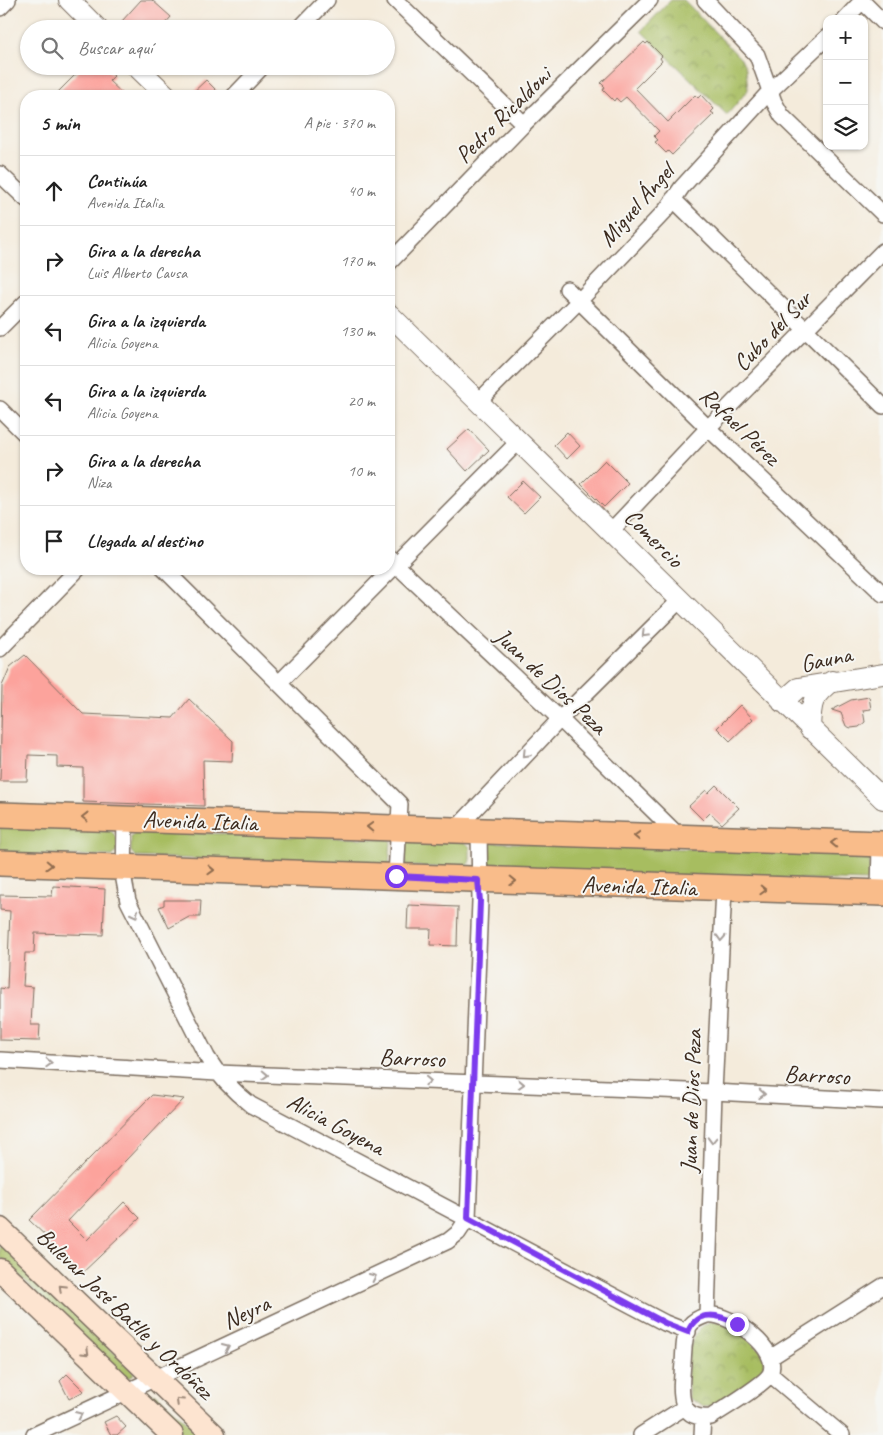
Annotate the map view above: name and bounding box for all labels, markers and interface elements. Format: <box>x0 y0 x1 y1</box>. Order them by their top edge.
map controls <box>823 15 868 150</box>
button: + <box>823 15 868 60</box>
search box <box>20 20 395 75</box>
icon: search <box>38 34 66 62</box>
text: Buscar aquí <box>78 36 152 60</box>
street label: Pedro Ricaldoni <box>449 58 560 169</box>
button: − <box>823 60 868 105</box>
button: layers <box>823 105 868 150</box>
text: 5 min <box>40 110 80 136</box>
text: A pie · 370 m <box>304 113 375 133</box>
street label: Miguel Ángel <box>592 154 683 253</box>
text: Continúa <box>87 169 146 193</box>
icon: ahead <box>40 177 68 205</box>
text: 40 m <box>348 181 375 201</box>
text: Avenida Italia <box>87 193 163 213</box>
text: Gira a la derecha <box>87 239 200 263</box>
icon: right <box>40 247 68 275</box>
text: 170 m <box>341 251 375 271</box>
text: Luis Alberto Causa <box>87 263 187 283</box>
street label: Cubo del Sur <box>726 283 819 377</box>
text: Gira a la izquierda <box>87 309 205 333</box>
icon: left <box>40 317 68 345</box>
text: 130 m <box>341 321 375 341</box>
text: Alicia Goyena <box>87 333 158 353</box>
text: Gira a la izquierda <box>87 379 205 403</box>
street label: Rafael Pérez <box>693 380 788 473</box>
icon: left <box>40 387 68 415</box>
text: 20 m <box>348 391 375 411</box>
text: Alicia Goyena <box>87 403 158 423</box>
text: Gira a la derecha <box>87 449 200 473</box>
icon: right <box>40 457 68 485</box>
text: 10 m <box>348 461 375 481</box>
text: Niza <box>87 473 111 493</box>
street label: Comercio <box>618 502 691 575</box>
icon: arrive <box>40 527 68 555</box>
text: Llegada al destino <box>87 529 203 553</box>
street label: Juan de Dios Peza <box>488 621 615 742</box>
one-way arrow <box>642 629 651 638</box>
street label: Gauna <box>798 639 857 679</box>
one-way arrow <box>523 749 532 758</box>
street label: Avenida Italia <box>142 804 260 838</box>
one-way arrow <box>80 811 88 822</box>
one-way arrow <box>365 822 373 833</box>
one-way arrow <box>633 831 641 842</box>
one-way arrow <box>830 837 838 848</box>
one-way arrow <box>45 859 53 870</box>
one-way arrow <box>208 865 215 875</box>
route start <box>385 865 408 888</box>
street label: Avenida Italia <box>581 869 699 903</box>
one-way arrow <box>510 876 518 886</box>
one-way arrow <box>760 885 768 895</box>
one-way arrow <box>129 909 139 918</box>
one-way arrow <box>716 934 727 942</box>
street label: Juan de Dios Peza <box>673 1028 709 1174</box>
street label: Barroso <box>379 1042 447 1074</box>
one-way arrow <box>45 1057 53 1068</box>
street label: Barroso <box>784 1058 852 1092</box>
one-way arrow <box>262 1069 270 1080</box>
one-way arrow <box>424 1075 432 1086</box>
one-way arrow <box>518 1079 526 1090</box>
street label: Alicia Goyena <box>282 1086 392 1163</box>
one-way arrow <box>759 1089 767 1100</box>
one-way arrow <box>707 1137 717 1145</box>
street label: Bulevar José Batlle y Ordóñez <box>30 1221 221 1407</box>
one-way arrow <box>368 1273 377 1283</box>
one-way arrow <box>59 1285 68 1294</box>
street label: Neyra <box>218 1288 276 1336</box>
route end <box>726 1313 749 1336</box>
one-way arrow <box>221 1342 230 1353</box>
one-way arrow <box>80 1346 89 1355</box>
one-way arrow <box>176 1398 185 1407</box>
one-way arrow <box>74 1410 83 1421</box>

